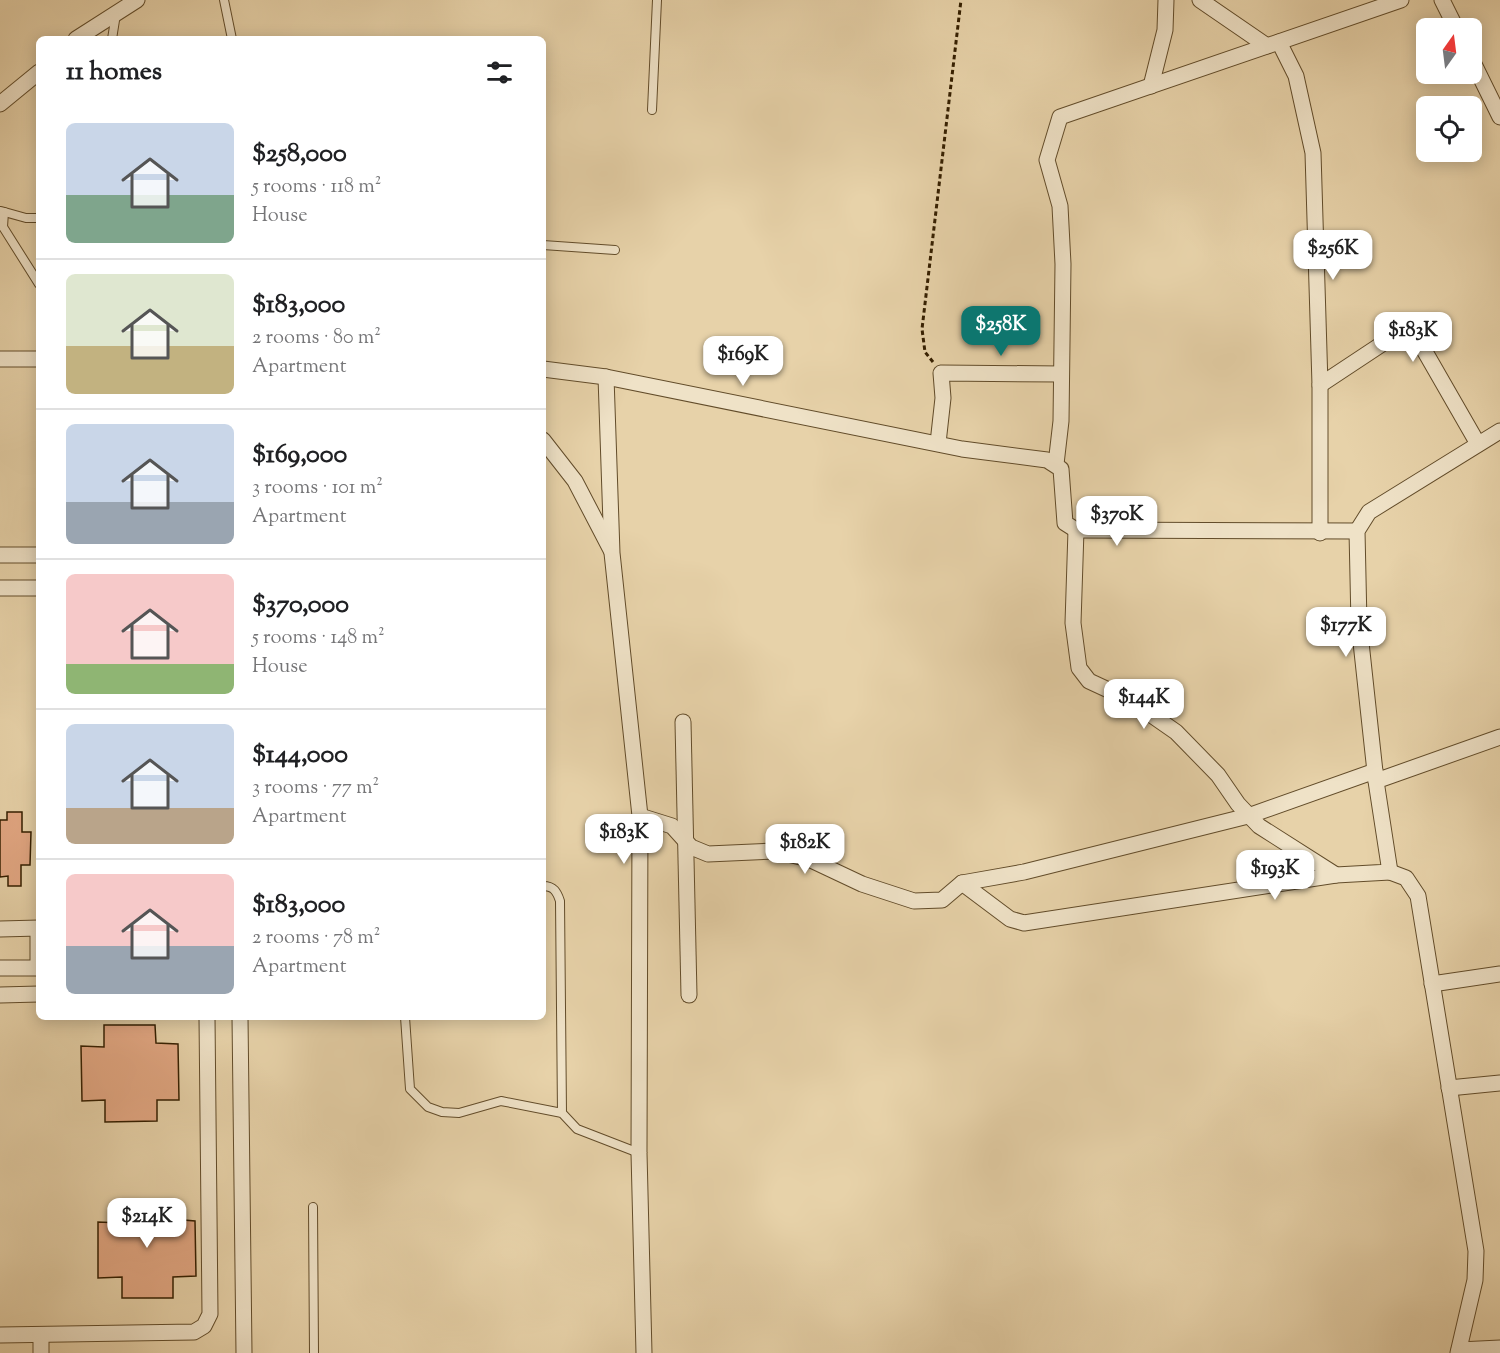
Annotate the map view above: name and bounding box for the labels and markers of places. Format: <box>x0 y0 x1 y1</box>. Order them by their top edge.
pin: $256K <box>1291 230 1375 281</box>
pin: $258K <box>959 306 1043 357</box>
pin: $183K <box>1371 312 1455 363</box>
pin: $169K <box>701 336 785 387</box>
pin: $370K <box>1075 496 1159 547</box>
pin: $177K <box>1304 607 1388 658</box>
pin: $144K <box>1102 679 1186 730</box>
pin: $183K <box>582 814 666 865</box>
pin: $182K <box>763 824 847 875</box>
pin: $193K <box>1233 850 1317 901</box>
pin: $214K <box>105 1198 189 1249</box>

